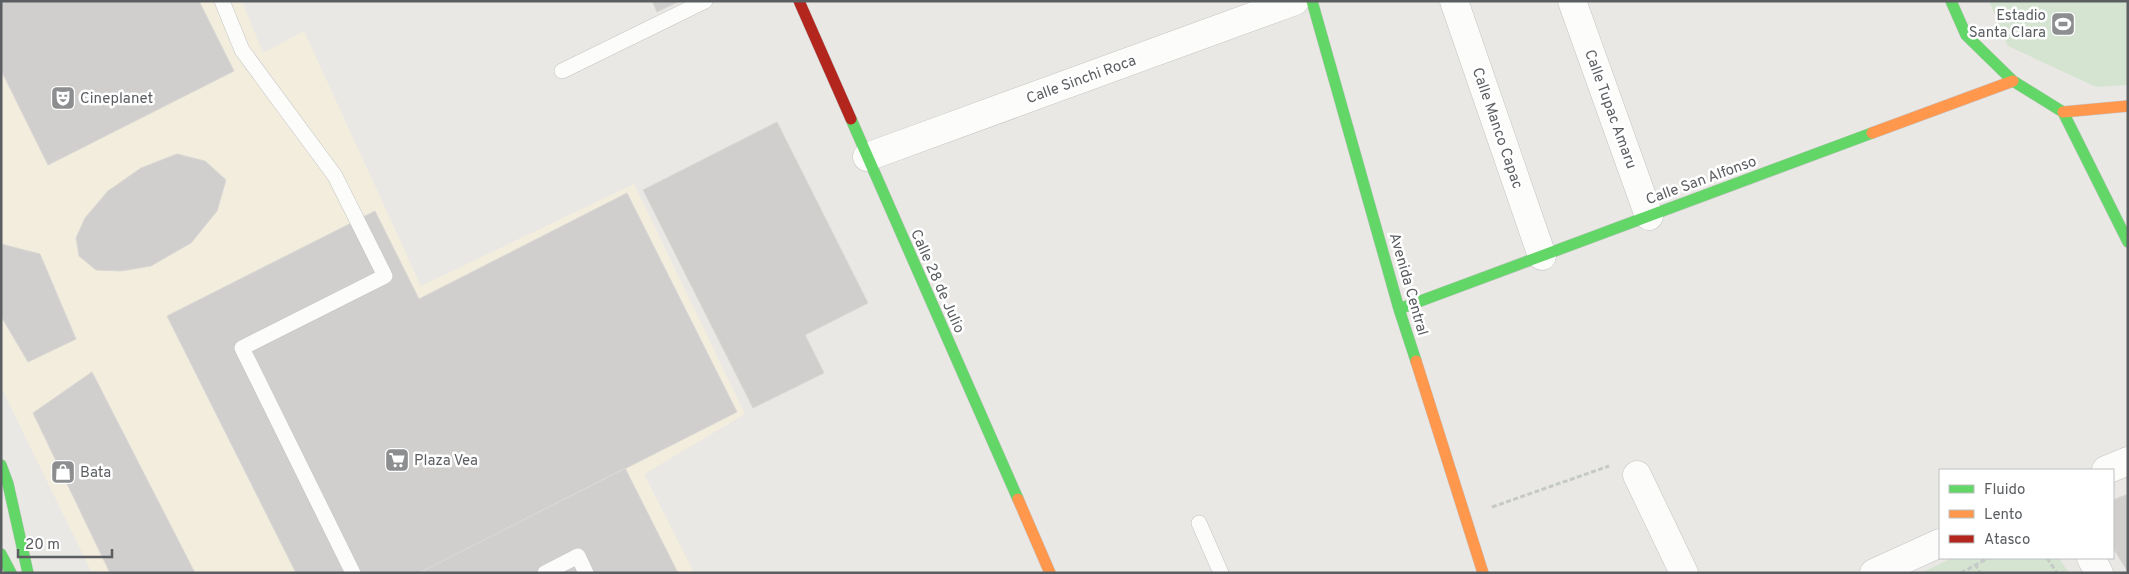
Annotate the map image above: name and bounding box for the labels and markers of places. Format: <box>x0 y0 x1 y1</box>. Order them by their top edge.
place label: Estadio Santa Clara <box>1969 7 2046 43</box>
sports icon: Estadio Santa Clara <box>2050 11 2076 37</box>
theatre icon: Cineplanet <box>50 85 76 111</box>
place label: Cineplanet <box>80 90 153 109</box>
supermarket icon: Plaza Vea <box>384 447 410 473</box>
place label: Plaza Vea <box>414 452 478 471</box>
shop icon: Bata <box>50 459 76 485</box>
place label: Bata <box>80 464 111 483</box>

